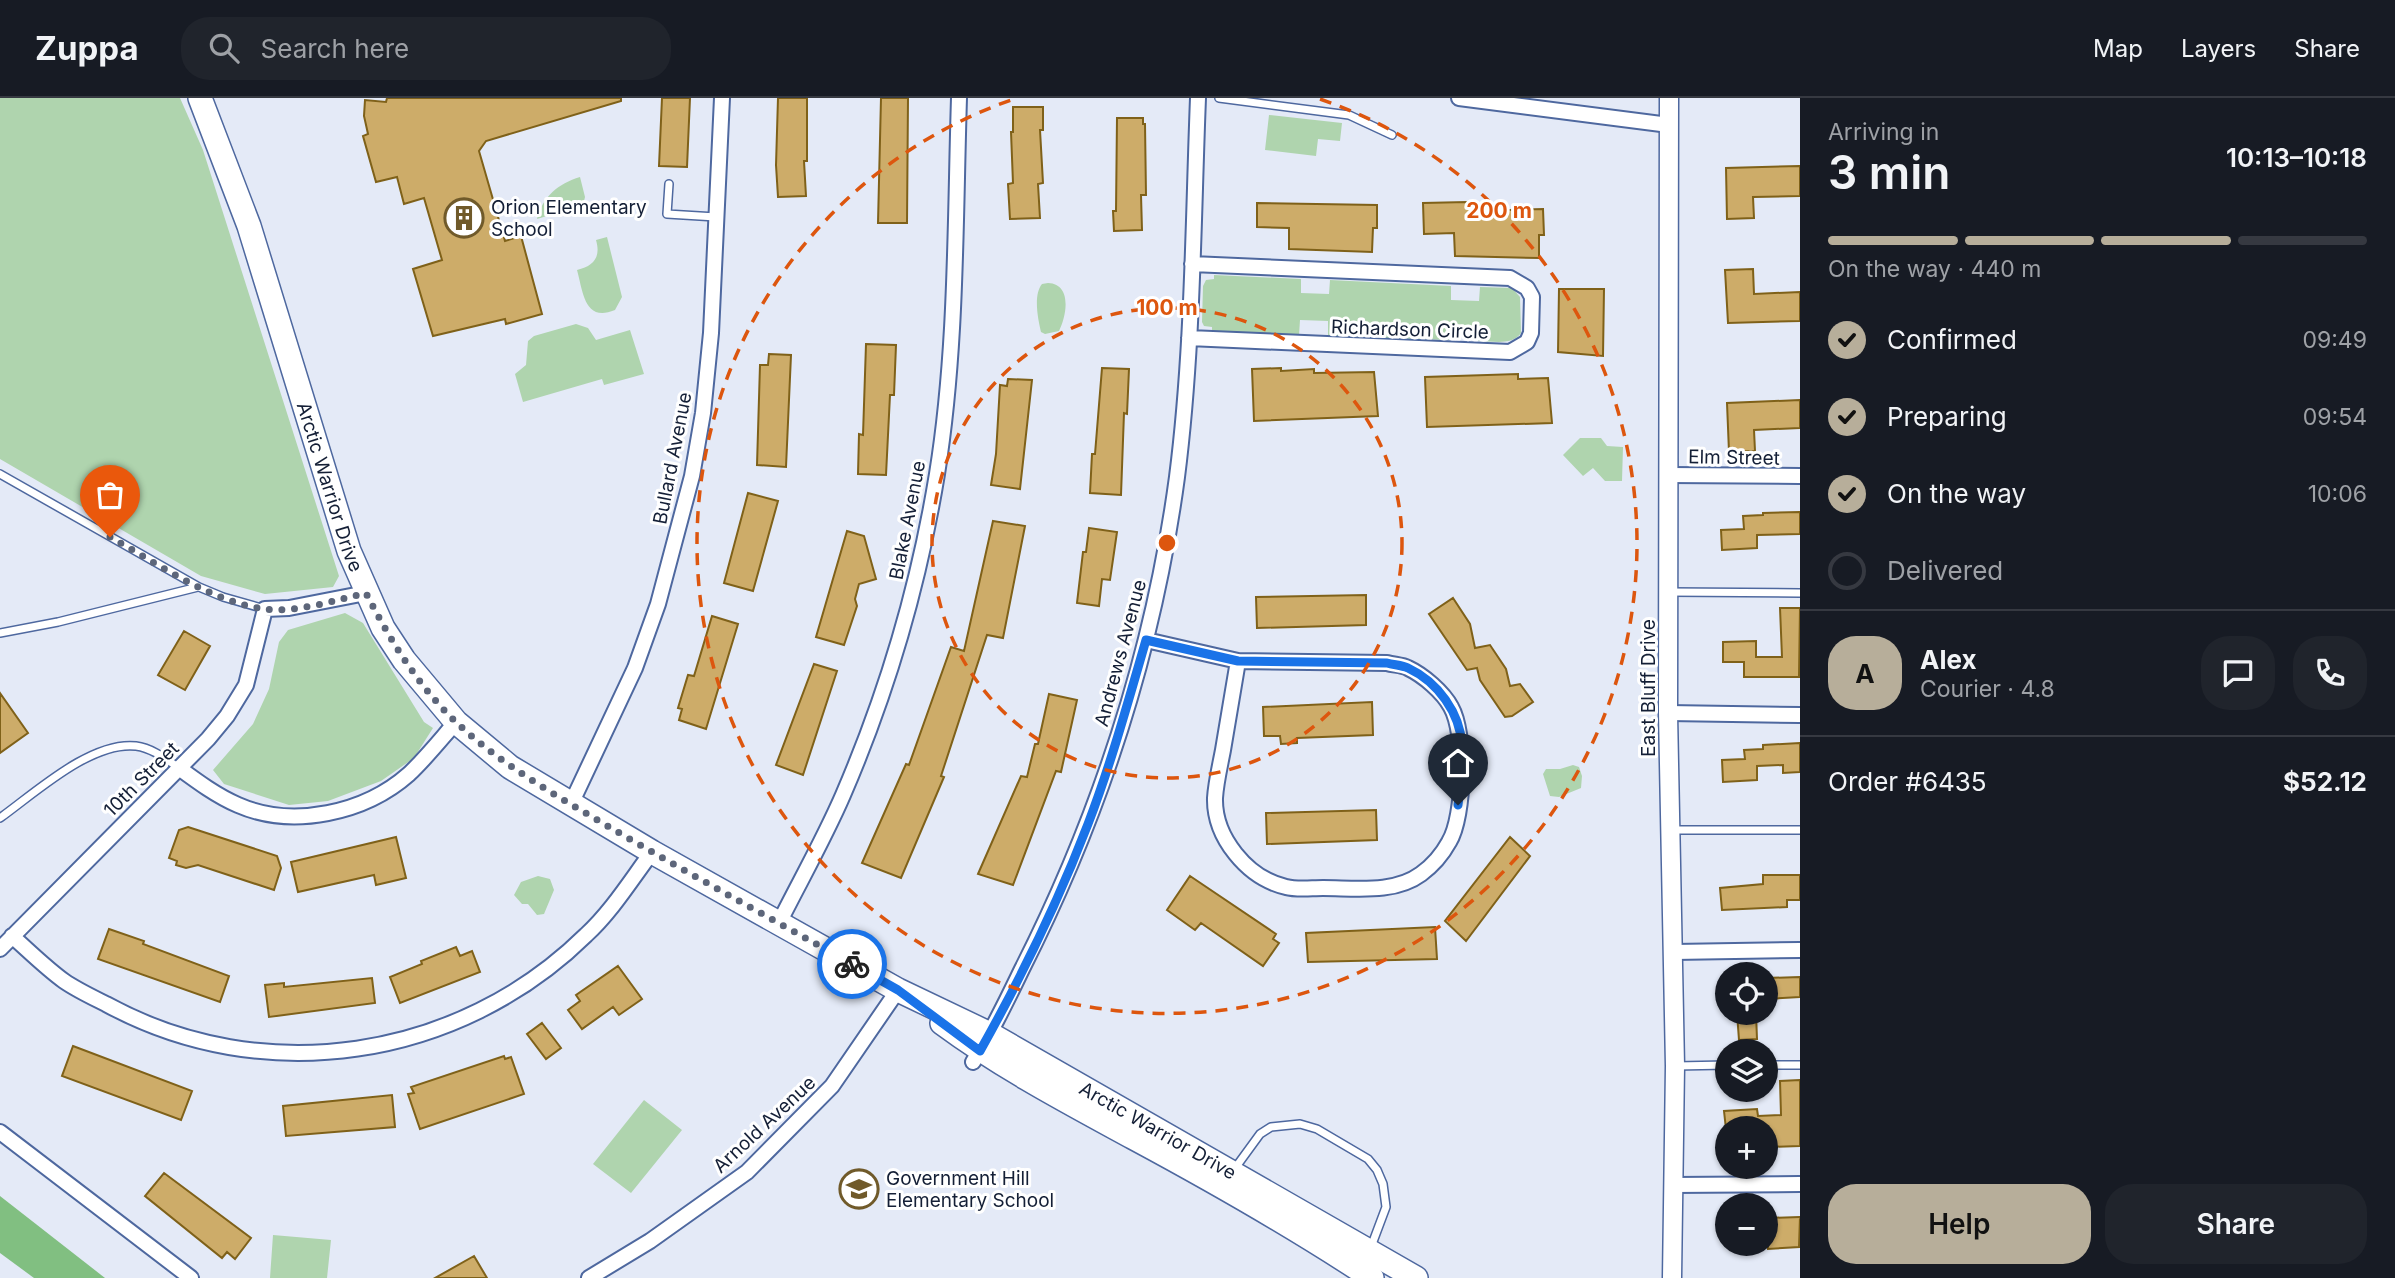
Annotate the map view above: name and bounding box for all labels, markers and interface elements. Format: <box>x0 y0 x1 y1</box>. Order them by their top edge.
search box <box>181 17 671 80</box>
text: Zuppa <box>35 28 139 68</box>
icon: search <box>205 29 243 67</box>
text: Search here <box>261 33 409 64</box>
text: Map <box>2093 34 2143 63</box>
text: Layers <box>2181 34 2256 63</box>
text: Share <box>2294 34 2360 63</box>
text: Arriving in <box>1828 118 1939 146</box>
text: 10:13–10:18 <box>2226 142 2367 173</box>
text: 3 min <box>1828 144 1950 200</box>
place label: Orion Elementary School <box>491 196 647 241</box>
building icon: Orion Elementary School <box>443 197 485 239</box>
text: 200 m <box>1466 198 1532 223</box>
text: On the way · 440 m <box>1828 255 2041 283</box>
text: 100 m <box>1136 295 1198 320</box>
street label: Richardson Circle <box>1331 315 1489 344</box>
icon: check <box>1828 321 1866 359</box>
text: Confirmed <box>1887 324 2017 355</box>
text: 09:49 <box>2302 326 2367 354</box>
street label: Bullard Avenue <box>648 390 697 526</box>
icon: check <box>1828 398 1866 436</box>
street label: Arctic Warrior Drive <box>292 399 368 575</box>
text: Preparing <box>1887 401 2007 432</box>
text: 09:54 <box>2303 403 2367 431</box>
street label: Elm Street <box>1688 445 1780 470</box>
street label: Blake Avenue <box>885 459 930 582</box>
pin <box>80 465 140 537</box>
icon: check <box>1828 475 1866 513</box>
icon: bag <box>91 476 129 514</box>
text: On the way <box>1887 478 2026 509</box>
text: 10:06 <box>2308 480 2367 508</box>
centre of rings <box>1155 531 1179 555</box>
text: Delivered <box>1887 555 2003 586</box>
street label: Andrews Avenue <box>1090 577 1151 729</box>
street label: East Bluff Drive <box>1637 619 1660 757</box>
button: chat <box>2201 636 2275 710</box>
button: phone <box>2293 636 2367 710</box>
text: Alex <box>1920 644 1977 675</box>
text: A <box>1855 658 1875 689</box>
text: Courier · 4.8 <box>1920 675 2055 703</box>
pin <box>1428 733 1488 805</box>
street label: 10th Street <box>99 737 184 822</box>
icon: home <box>1439 744 1477 782</box>
text: Order #6435 <box>1828 766 1987 797</box>
text: $52.12 <box>2283 766 2367 797</box>
courier <box>817 929 887 999</box>
icon: bike <box>833 945 871 983</box>
map controls <box>1715 962 1778 1256</box>
button: locate <box>1715 962 1778 1025</box>
button: layers <box>1715 1039 1778 1102</box>
street label: Arnold Avenue <box>708 1071 820 1178</box>
street label: Arctic Warrior Drive <box>1075 1077 1240 1185</box>
button: + <box>1715 1116 1778 1179</box>
place label: Government Hill Elementary School <box>886 1167 1054 1212</box>
school or university icon: Government Hill Elementary School <box>838 1168 880 1210</box>
button: Help <box>1828 1184 2091 1264</box>
button: Share <box>2105 1184 2367 1264</box>
button: − <box>1715 1193 1778 1256</box>

